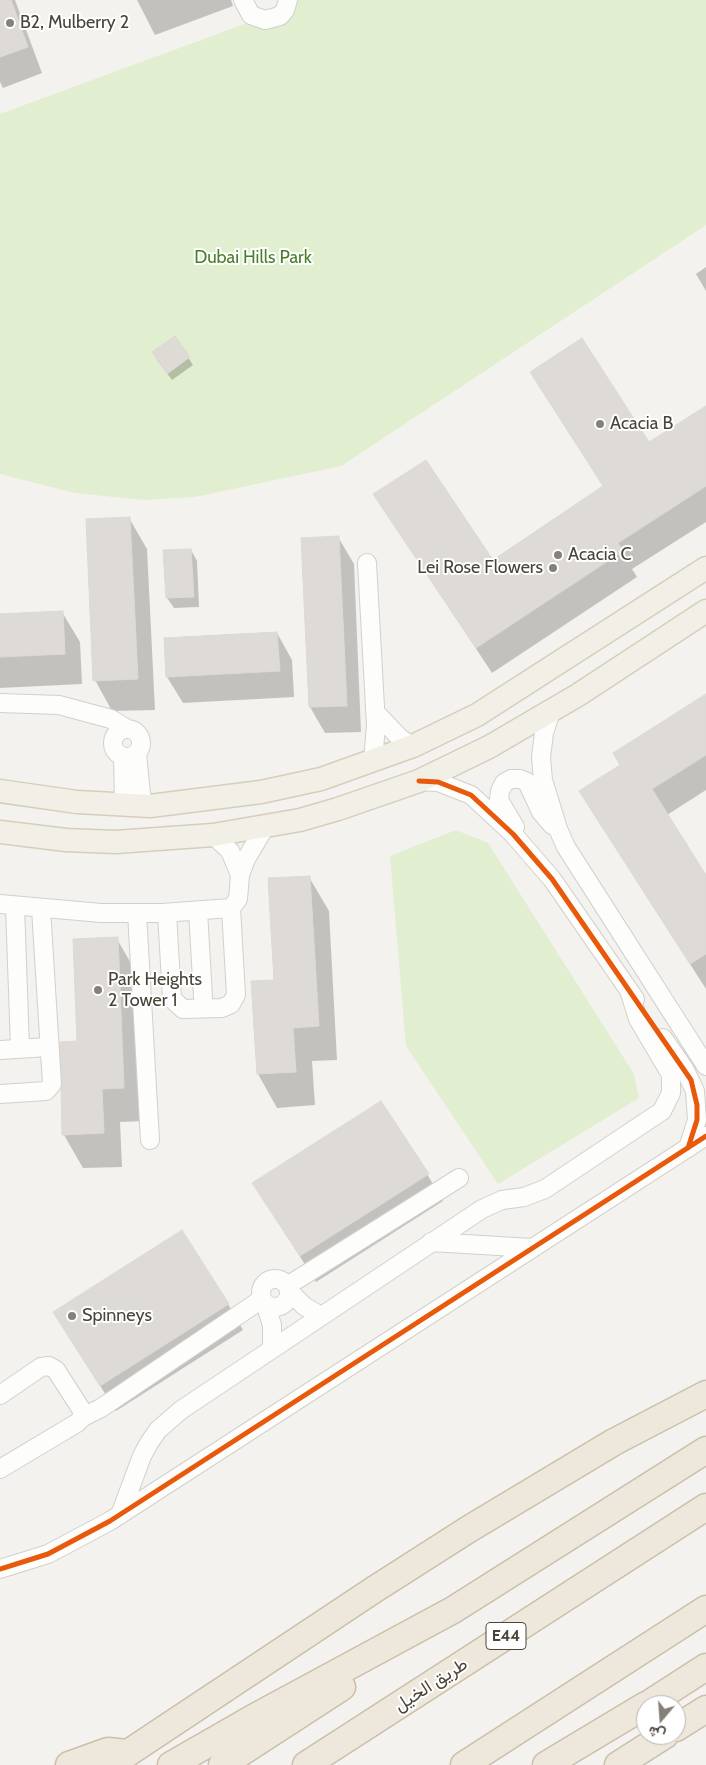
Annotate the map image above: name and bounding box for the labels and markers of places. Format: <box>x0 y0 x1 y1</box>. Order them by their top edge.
place label: B2, Mulberry 2 <box>20 12 129 34</box>
marker: B2, Mulberry 2 <box>4 17 16 29</box>
place label: Acacia B <box>610 413 673 435</box>
marker: Acacia B <box>594 418 606 430</box>
place label: Acacia C <box>568 544 631 566</box>
marker: Acacia C <box>552 549 564 561</box>
place label: Lei Rose Flowers <box>417 557 543 579</box>
marker: Lei Rose Flowers <box>547 562 559 574</box>
place label: Park Heights 2 Tower 1 <box>108 969 202 1012</box>
marker: Park Heights 2 Tower 1 <box>92 984 104 996</box>
place label: Spinneys <box>82 1305 152 1327</box>
marker: Spinneys <box>66 1310 78 1322</box>

